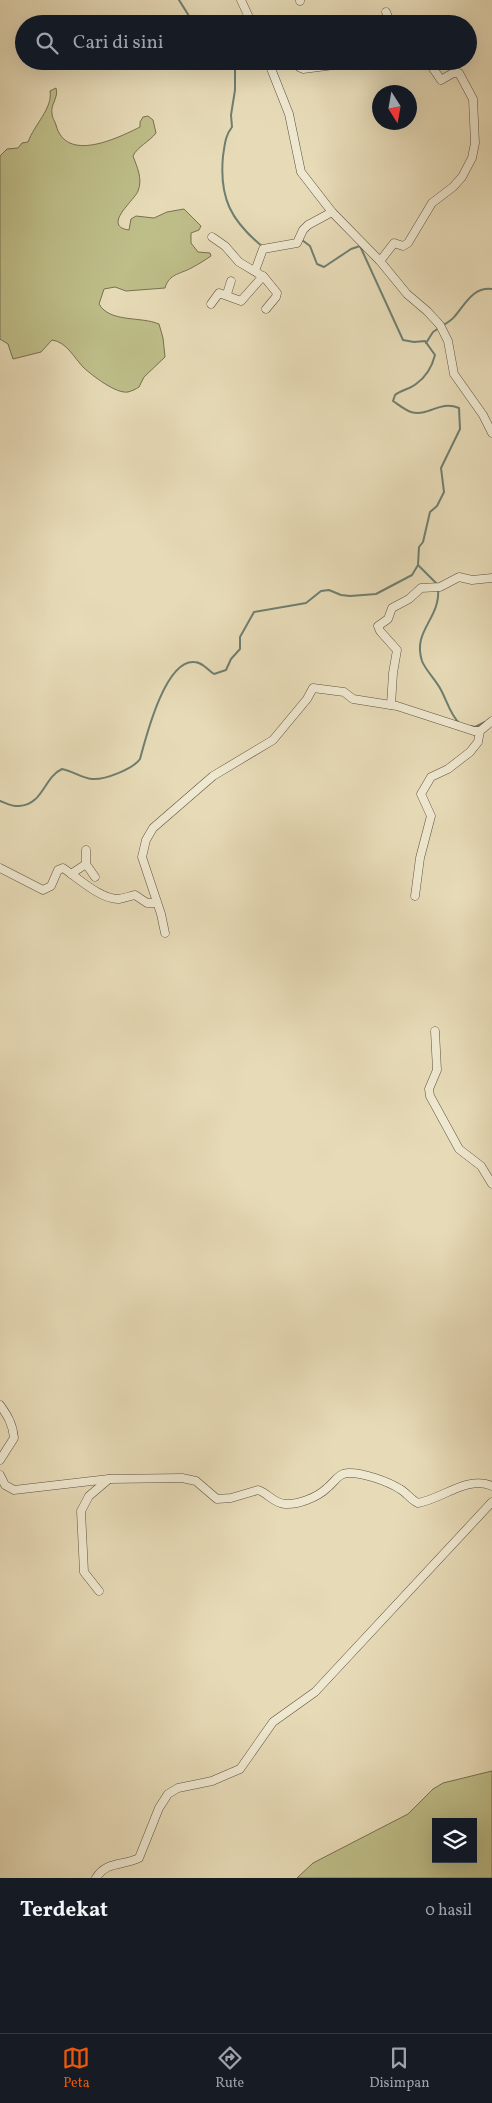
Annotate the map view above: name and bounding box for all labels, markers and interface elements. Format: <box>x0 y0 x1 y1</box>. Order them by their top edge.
search box <box>15 15 477 70</box>
icon: search <box>33 29 61 57</box>
text: Cari di sini <box>73 30 164 56</box>
north arrow <box>372 85 417 130</box>
map controls <box>432 1818 477 1863</box>
button: layers <box>432 1818 477 1863</box>
text: Terdekat <box>20 1896 108 1925</box>
text: 0 hasil <box>425 1900 472 1922</box>
tab: Peta <box>62 2044 90 2093</box>
tab: Rute <box>215 2044 244 2093</box>
tab: Disimpan <box>369 2044 430 2093</box>

